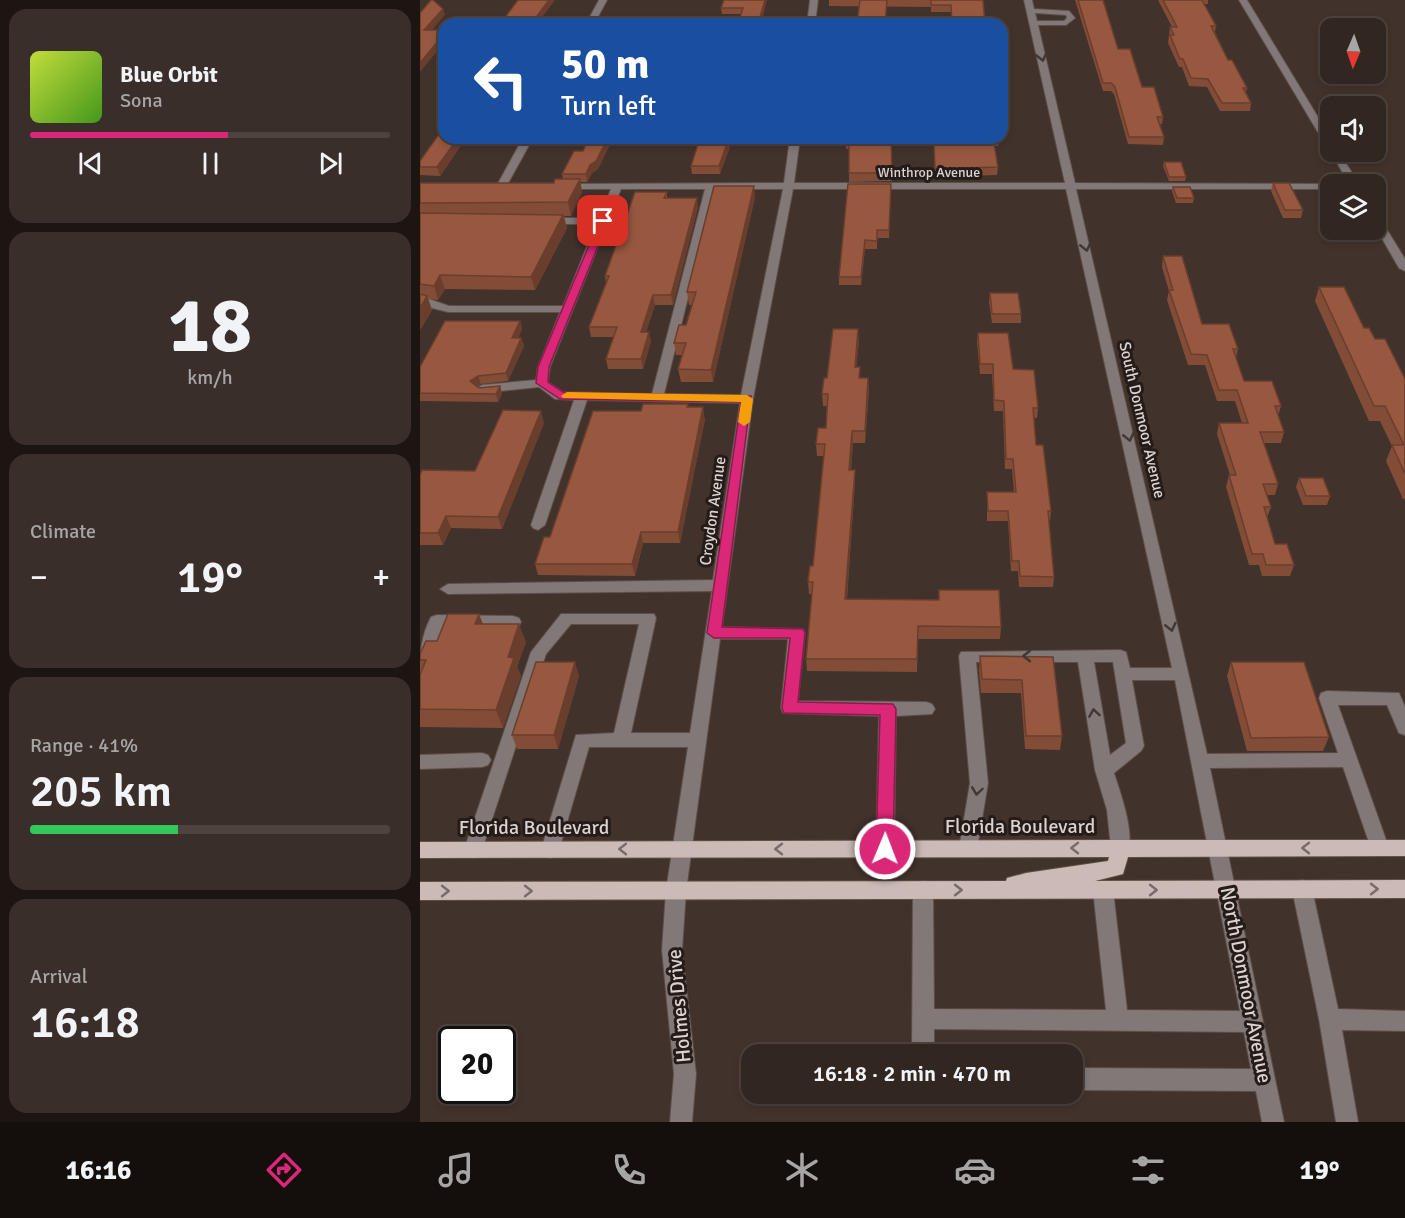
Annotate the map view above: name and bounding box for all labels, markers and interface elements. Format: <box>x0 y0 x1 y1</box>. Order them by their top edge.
north arrow <box>1320 18 1386 84</box>
map controls <box>1320 18 1386 240</box>
text: 50 m <box>561 39 650 90</box>
icon: left <box>462 42 540 120</box>
one-way arrow <box>1034 52 1047 62</box>
text: Blue Orbit <box>120 61 218 88</box>
text: Sona <box>120 88 163 113</box>
text: Turn left <box>561 90 656 123</box>
button: sound <box>1320 96 1386 162</box>
icon: previous <box>74 147 107 180</box>
icon: pause <box>194 147 227 180</box>
icon: next <box>314 147 347 180</box>
street label: Winthrop Avenue <box>878 164 980 181</box>
button: layers <box>1320 174 1386 240</box>
pin <box>577 195 628 246</box>
icon: arrive <box>586 204 619 237</box>
one-way arrow <box>1079 242 1092 252</box>
text: 18 <box>168 278 252 374</box>
street label: South Donmoor Avenue <box>1114 340 1170 500</box>
text: km/h <box>187 365 233 390</box>
one-way arrow <box>1121 432 1134 442</box>
street label: Croydon Avenue <box>695 455 731 567</box>
text: Climate <box>30 519 96 544</box>
text: 19° <box>177 550 243 605</box>
text: − <box>30 557 48 598</box>
text: + <box>372 557 390 598</box>
one-way arrow <box>1164 622 1177 632</box>
one-way arrow <box>1022 650 1031 662</box>
one-way arrow <box>1089 708 1101 718</box>
text: Range · 41% <box>30 733 138 758</box>
text: 205 km <box>30 764 172 819</box>
one-way arrow <box>972 786 984 796</box>
street label: Florida Boulevard <box>945 814 1095 839</box>
street label: Florida Boulevard <box>459 815 609 840</box>
position arrow <box>853 817 917 881</box>
one-way arrow <box>1070 842 1079 854</box>
one-way arrow <box>1301 842 1310 854</box>
one-way arrow <box>618 843 627 855</box>
one-way arrow <box>774 843 783 855</box>
one-way arrow <box>1370 883 1379 895</box>
one-way arrow <box>954 884 963 896</box>
one-way arrow <box>1149 884 1158 896</box>
one-way arrow <box>440 885 449 897</box>
one-way arrow <box>524 885 533 897</box>
street label: North Donmoor Avenue <box>1215 885 1277 1085</box>
street label: Holmes Drive <box>662 948 696 1064</box>
text: Arrival <box>30 964 88 989</box>
text: 16:18 <box>30 995 140 1050</box>
speed limit sign: 20 <box>438 1026 516 1104</box>
text: 16:18 · 2 min · 470 m <box>813 1060 1011 1087</box>
icon: directions <box>263 1149 305 1191</box>
icon: music <box>435 1149 477 1191</box>
icon: phone <box>608 1149 650 1191</box>
icon: climate <box>781 1149 823 1191</box>
icon: car <box>954 1149 996 1191</box>
icon: filters <box>1127 1149 1169 1191</box>
text: 16:16 <box>65 1154 132 1187</box>
text: 19° <box>1300 1154 1340 1187</box>

